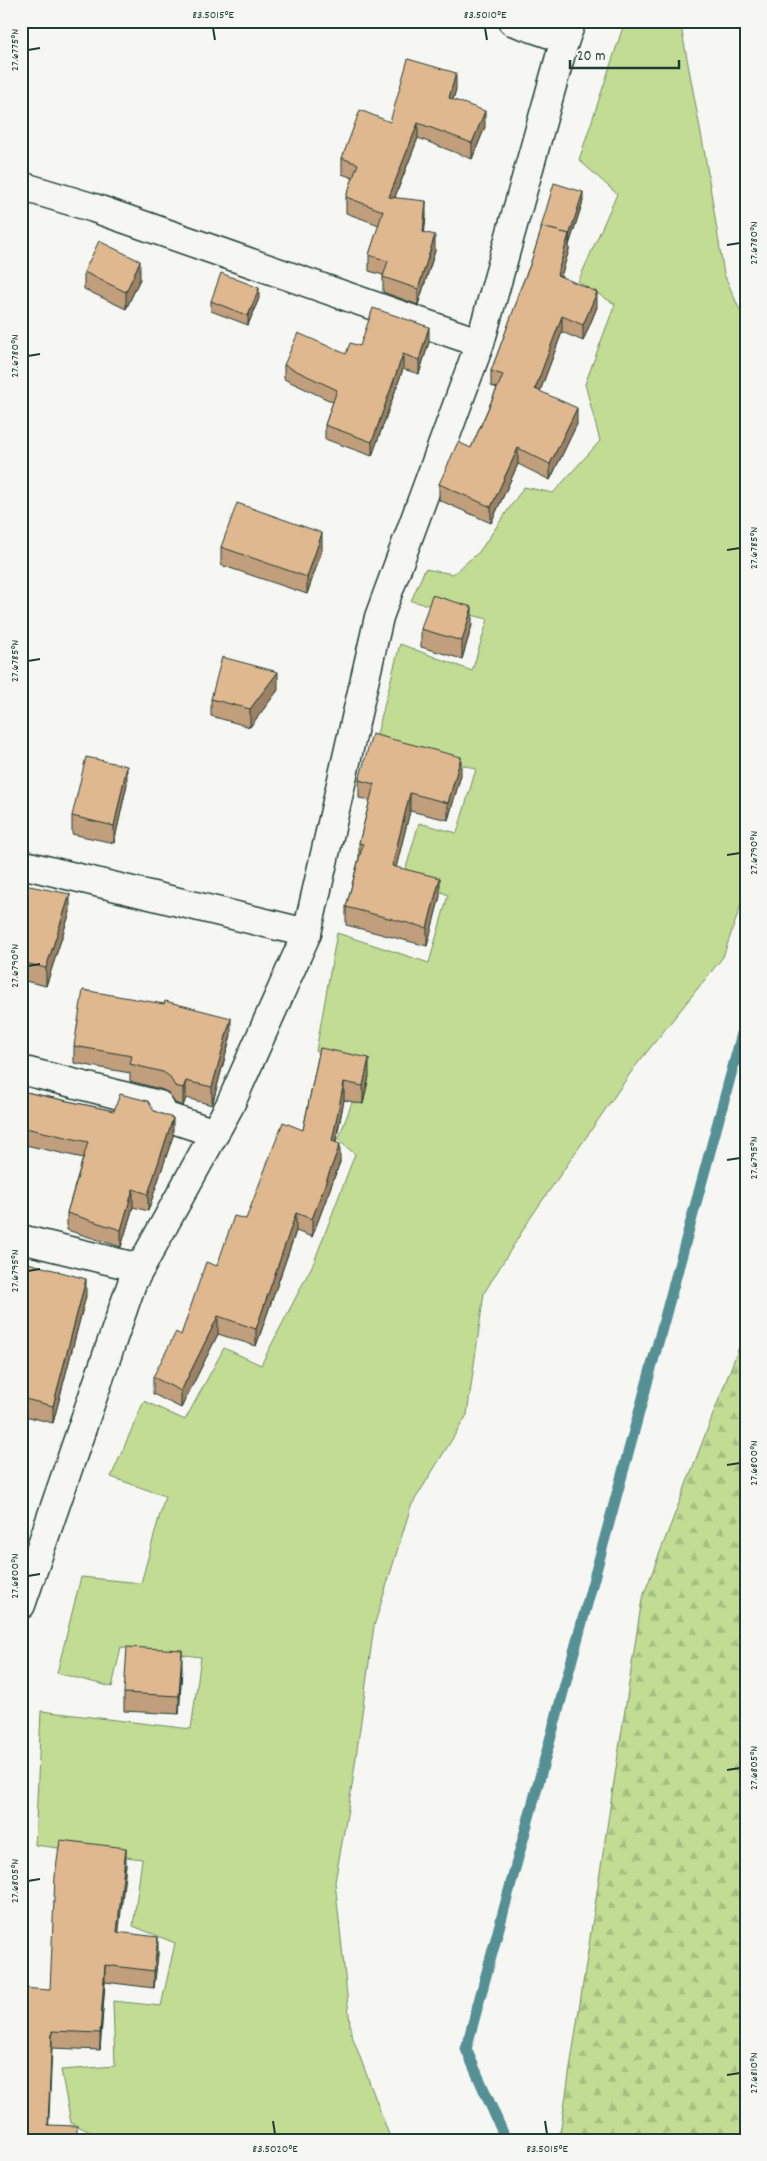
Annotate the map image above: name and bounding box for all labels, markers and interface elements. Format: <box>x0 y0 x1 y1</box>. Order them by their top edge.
text: 83.5015°E <box>192 7 234 24</box>
text: 83.5010°E <box>464 7 507 24</box>
text: 27.6775°N <box>7 29 24 71</box>
scale bar <box>570 38 678 70</box>
text: 20 m <box>577 46 605 68</box>
text: 27.6780°N <box>746 221 763 265</box>
text: 27.6780°N <box>7 334 24 378</box>
text: 27.6785°N <box>746 527 763 569</box>
text: 27.6785°N <box>7 640 24 682</box>
text: 27.6790°N <box>746 831 763 875</box>
text: 27.6790°N <box>7 944 24 988</box>
text: 27.6795°N <box>746 1136 763 1180</box>
text: 27.6795°N <box>7 1249 24 1293</box>
text: 27.6800°N <box>746 1440 763 1486</box>
text: 27.6800°N <box>7 1553 24 1599</box>
text: 27.6805°N <box>746 1746 763 1790</box>
text: 27.6805°N <box>7 1859 24 1903</box>
text: 27.6810°N <box>746 2052 763 2094</box>
text: 83.5020°E <box>252 2141 298 2158</box>
text: 83.5015°E <box>526 2141 568 2158</box>

